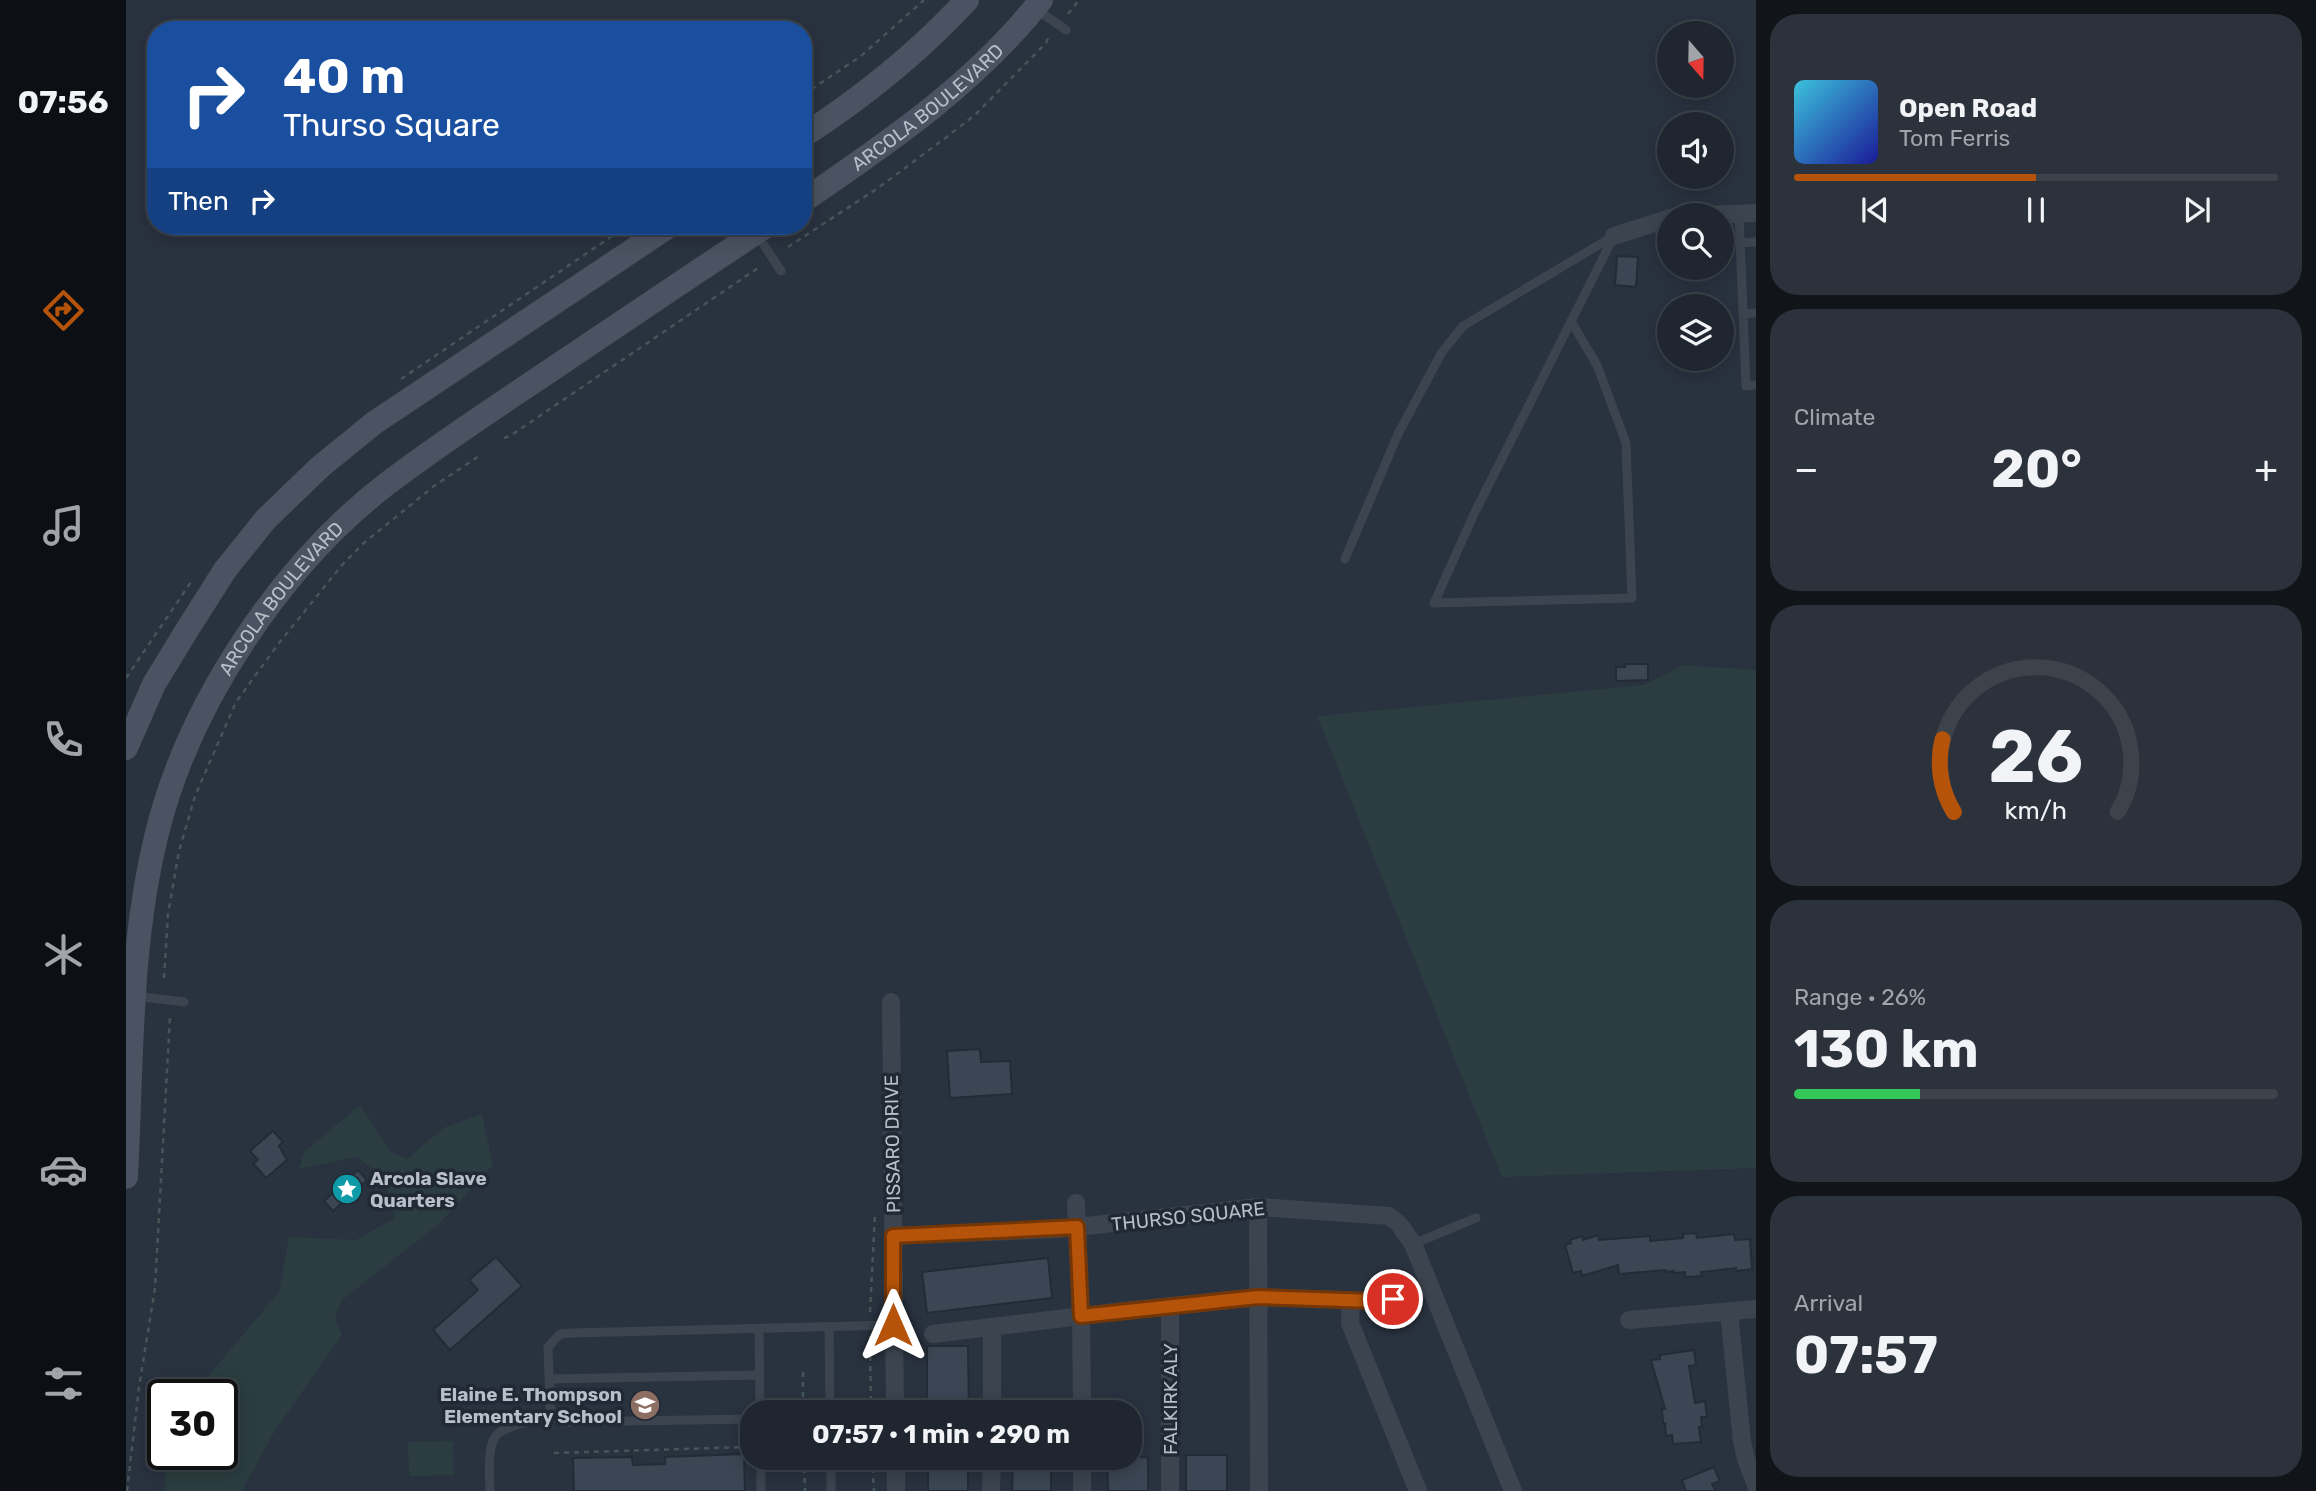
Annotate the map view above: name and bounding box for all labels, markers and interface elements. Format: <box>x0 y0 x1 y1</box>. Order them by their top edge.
north arrow <box>1657 21 1734 98</box>
map controls <box>1657 21 1734 371</box>
street label: ARCOLA BOULEVARD <box>847 39 1008 176</box>
text: 40 m <box>283 47 405 105</box>
icon: right <box>168 49 259 140</box>
text: 07:56 <box>18 83 108 121</box>
text: Open Road <box>1899 93 2037 124</box>
text: Thurso Square <box>283 106 500 144</box>
button: sound <box>1657 112 1734 189</box>
text: Tom Ferris <box>1899 124 2010 152</box>
icon: right <box>243 182 281 220</box>
text: Then <box>168 186 229 217</box>
icon: previous <box>1856 191 1894 229</box>
icon: pause <box>2017 191 2055 229</box>
icon: next <box>2178 191 2216 229</box>
button: search <box>1657 203 1734 280</box>
icon: directions <box>39 286 88 335</box>
button: layers <box>1657 294 1734 371</box>
text: Climate <box>1794 403 1875 431</box>
text: 20° <box>1991 438 2082 500</box>
text: − <box>1794 446 1819 492</box>
text: + <box>2254 446 2278 492</box>
icon: music <box>39 501 88 550</box>
street label: ARCOLA BOULEVARD <box>214 517 348 680</box>
text: 26 <box>1989 714 2083 800</box>
icon: phone <box>39 715 88 764</box>
text: km/h <box>2005 795 2067 824</box>
icon: climate <box>39 930 88 979</box>
text: Range · 26% <box>1794 983 1926 1011</box>
text: 130 km <box>1794 1018 1979 1080</box>
street label: PISSARO DRIVE <box>880 1075 905 1213</box>
icon: car <box>39 1145 88 1194</box>
place label: Arcola Slave Quarters <box>370 1167 487 1212</box>
place icon: Arcola Slave Quarters <box>330 1172 364 1206</box>
street label: THURSO SQUARE <box>1110 1197 1266 1236</box>
pin <box>1363 1269 1423 1329</box>
icon: arrive <box>1374 1280 1412 1318</box>
position arrow <box>856 1288 930 1362</box>
text: Arrival <box>1794 1289 1863 1317</box>
text: 07:57 <box>1794 1324 1938 1386</box>
street label: FALKIRK ALY <box>1159 1343 1182 1455</box>
icon: filters <box>39 1359 88 1408</box>
speed limit sign: 30 <box>147 1379 238 1470</box>
place label: Elaine E. Thompson Elementary School <box>440 1383 622 1428</box>
school or university icon: Elaine E. Thompson Elementary School <box>628 1388 662 1422</box>
text: 07:57 · 1 min · 290 m <box>812 1419 1070 1450</box>

